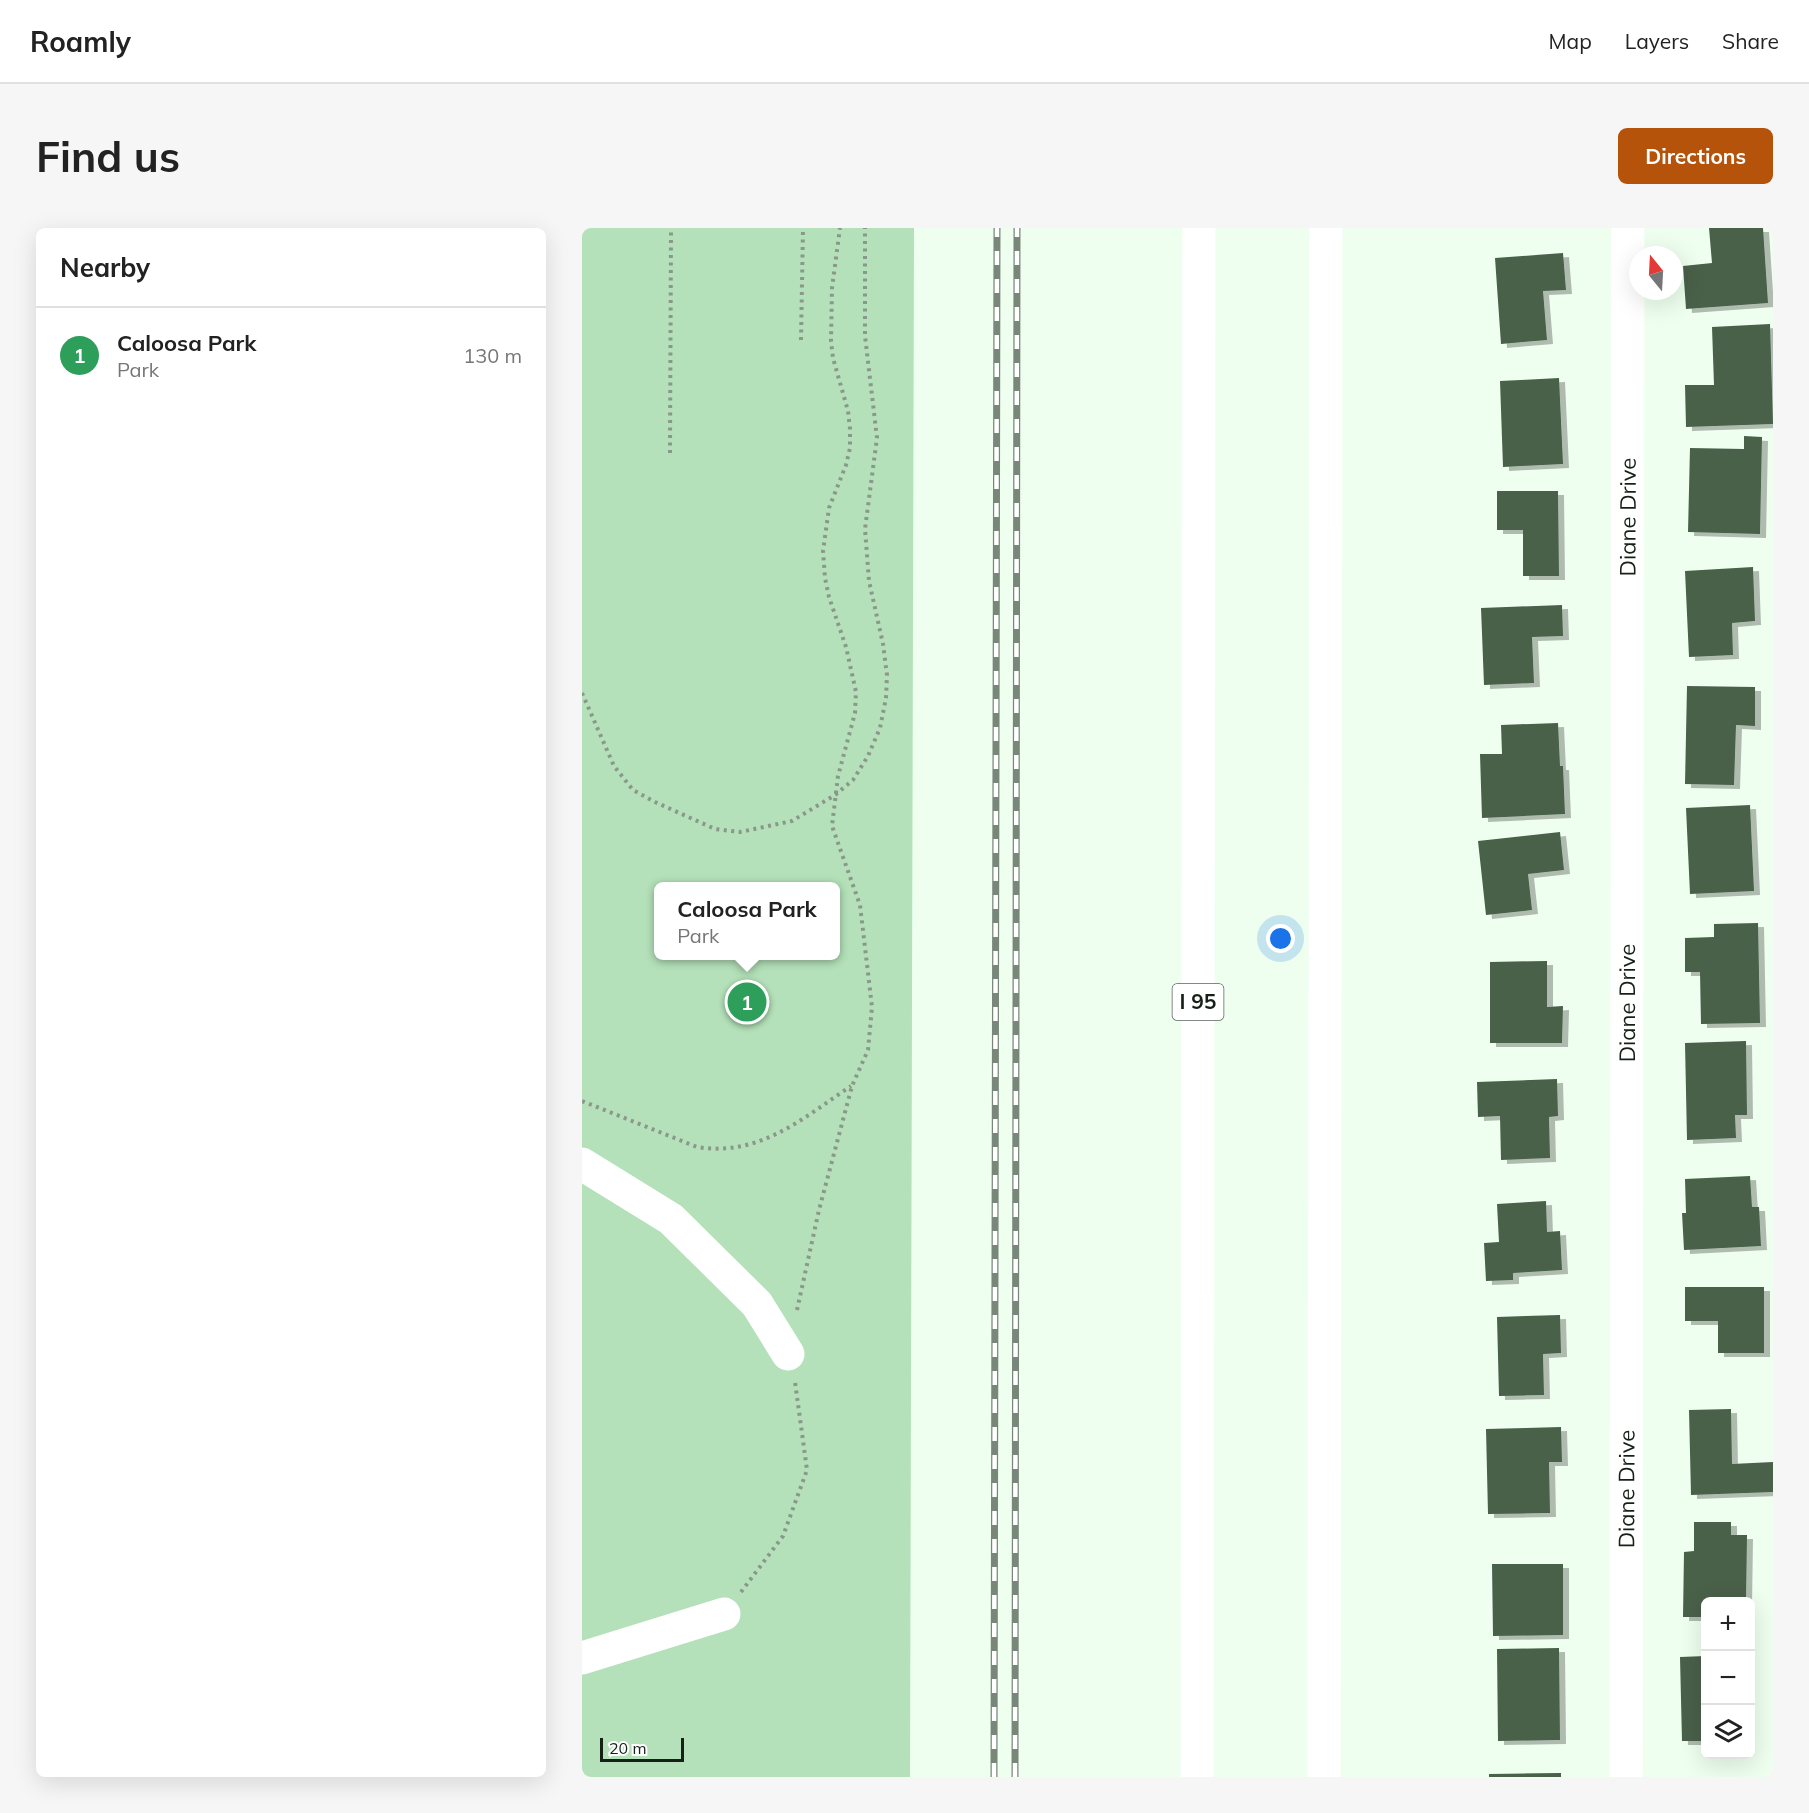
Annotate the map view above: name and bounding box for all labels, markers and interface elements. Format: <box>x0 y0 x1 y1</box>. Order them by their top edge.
text: Roamly <box>30 24 131 59</box>
text: Map <box>1549 28 1592 54</box>
text: Layers <box>1625 28 1689 54</box>
text: Share <box>1722 28 1779 54</box>
button: Directions <box>1618 128 1773 184</box>
text: Find us <box>36 130 180 183</box>
north arrow <box>1629 246 1683 300</box>
text: Nearby <box>60 251 150 284</box>
text: Caloosa Park <box>117 329 256 357</box>
text: 1 <box>74 343 86 368</box>
text: 130 m <box>463 343 522 368</box>
text: Park <box>117 357 159 382</box>
street label: Diane Drive <box>1614 458 1642 576</box>
popup <box>654 882 840 960</box>
text: Caloosa Park <box>677 895 817 923</box>
text: Park <box>677 923 719 948</box>
your location <box>1266 924 1295 953</box>
street label: Diane Drive <box>1613 944 1641 1062</box>
pin: 1 <box>728 980 766 1024</box>
road number: I 95 <box>1172 984 1224 1020</box>
street label: Diane Drive <box>1612 1430 1640 1548</box>
map controls <box>1701 1597 1755 1759</box>
button: + <box>1701 1597 1755 1651</box>
button: − <box>1701 1651 1755 1705</box>
button: layers <box>1701 1705 1755 1759</box>
scale bar <box>600 1735 684 1762</box>
text: 20 m <box>609 1738 646 1758</box>

